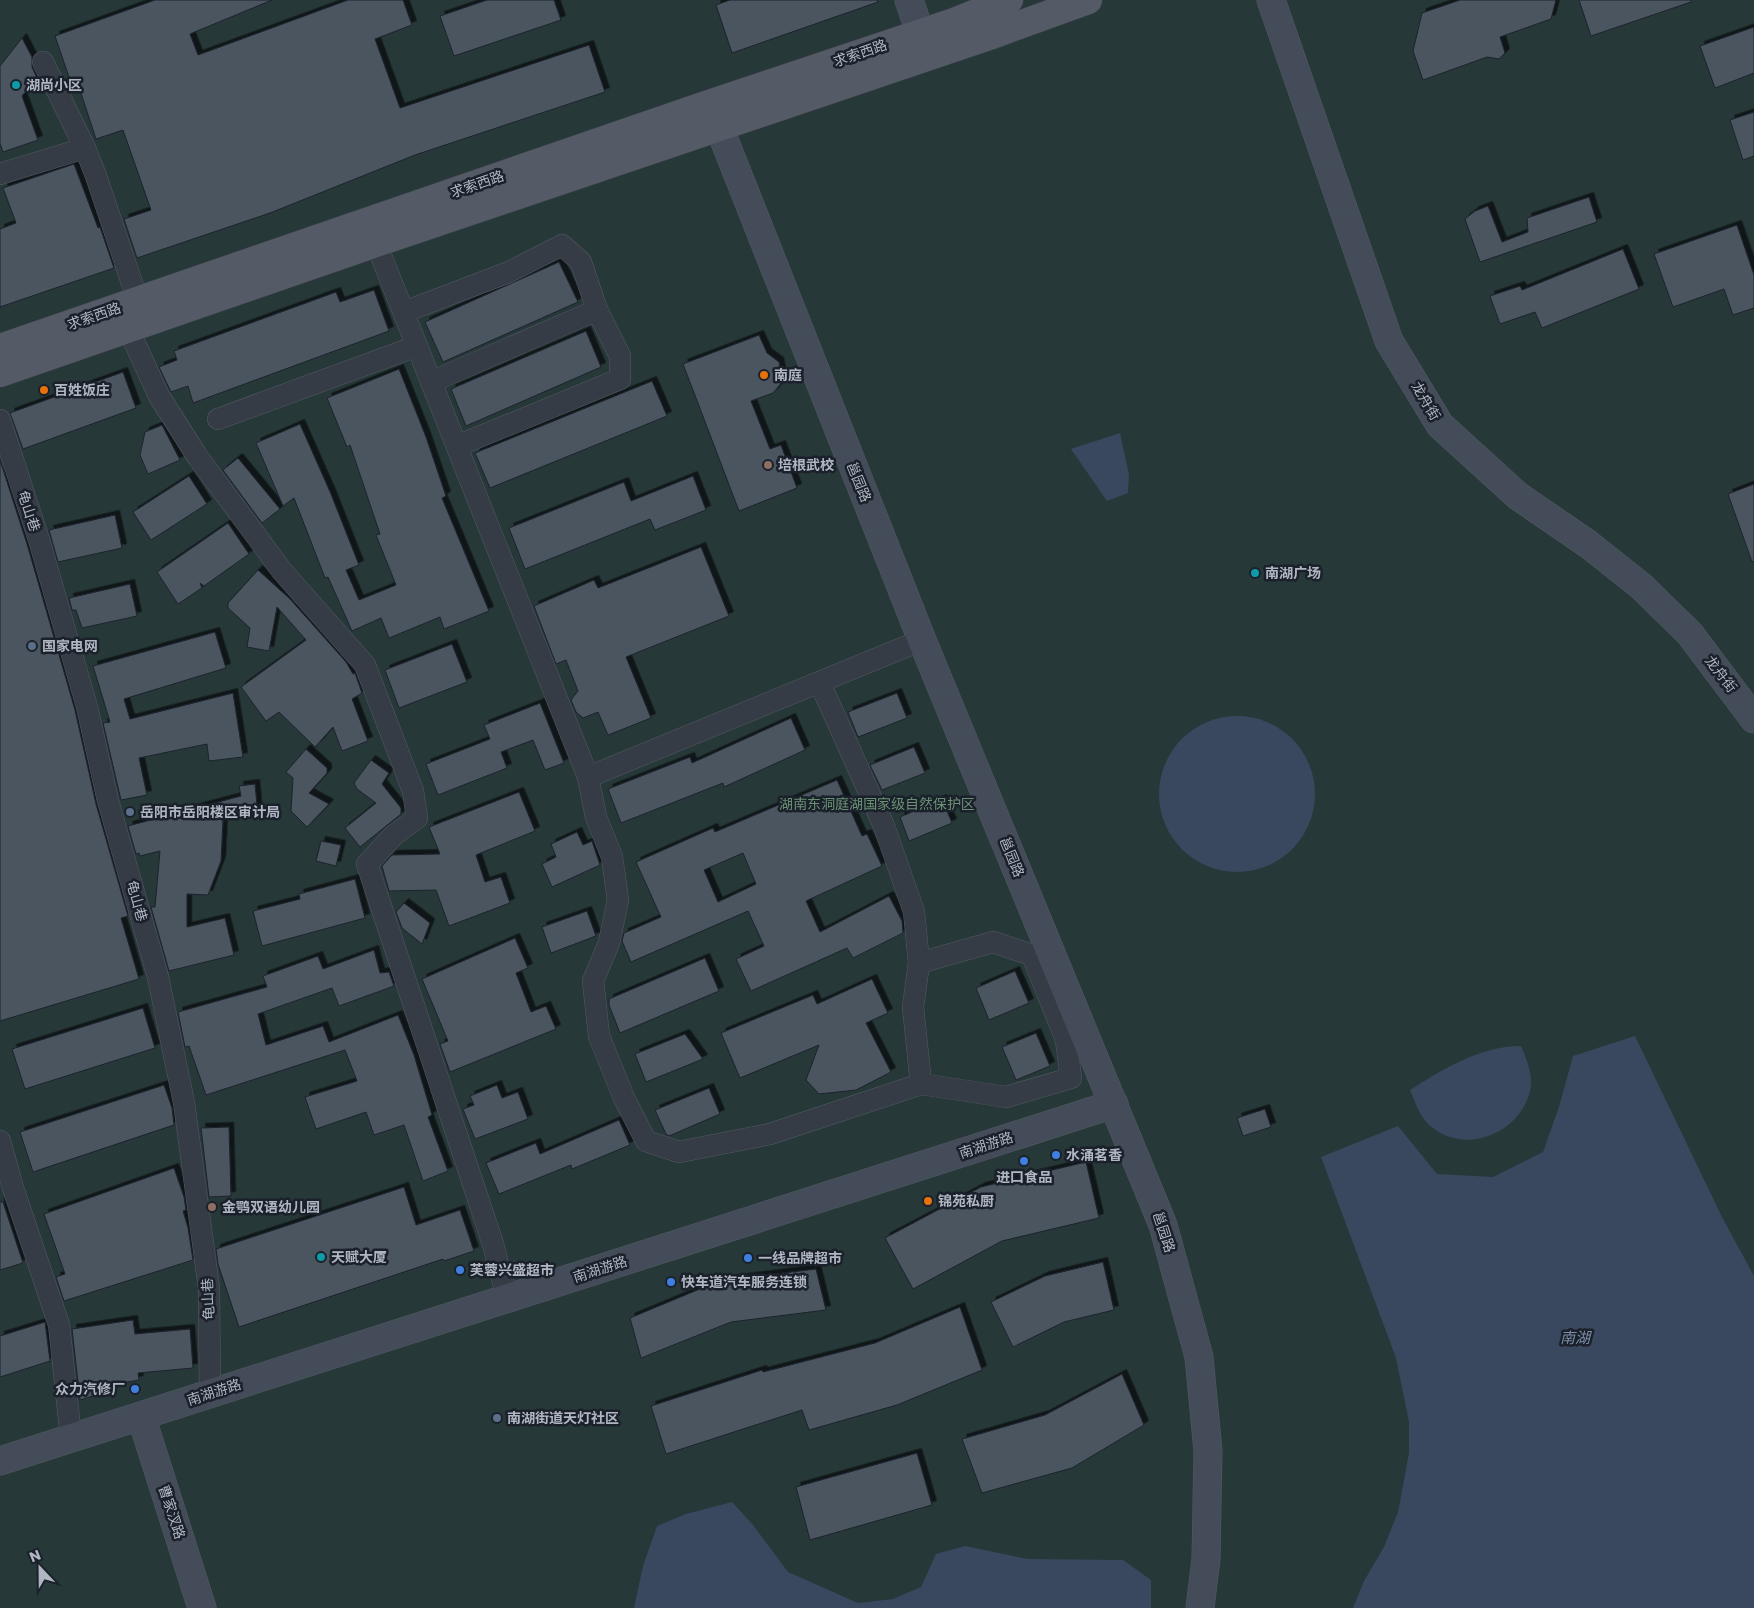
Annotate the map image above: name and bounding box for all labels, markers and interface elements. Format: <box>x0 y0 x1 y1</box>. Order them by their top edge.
street label: 求索西路 <box>830 34 890 72</box>
place label: 湖尚小区 <box>26 75 82 95</box>
marker: 湖尚小区 <box>10 79 22 91</box>
street label: 求索西路 <box>447 165 507 203</box>
street label: 求索西路 <box>64 297 124 335</box>
place label: 南庭 <box>774 365 802 385</box>
marker: 南庭 <box>758 369 770 381</box>
street label: 龙舟街 <box>1407 378 1445 424</box>
place label: 百姓饭庄 <box>54 380 110 400</box>
marker: 百姓饭庄 <box>38 384 50 396</box>
place label: 培根武校 <box>778 455 834 475</box>
marker: 培根武校 <box>762 459 774 471</box>
street label: 邕园路 <box>842 459 876 505</box>
street label: 龟山巷 <box>13 488 45 534</box>
place label: 南湖广场 <box>1265 563 1321 583</box>
marker: 南湖广场 <box>1249 567 1261 579</box>
place label: 国家电网 <box>42 636 98 656</box>
marker: 国家电网 <box>26 640 38 652</box>
street label: 龙舟街 <box>1700 651 1742 697</box>
park label: 湖南东洞庭湖国家级自然保护区 <box>779 794 975 814</box>
place label: 岳阳市岳阳楼区审计局 <box>140 802 280 822</box>
marker: 岳阳市岳阳楼区审计局 <box>124 806 136 818</box>
street label: 邕园路 <box>995 834 1029 880</box>
street label: 龟山巷 <box>122 878 152 924</box>
street label: 南湖游路 <box>956 1127 1016 1163</box>
place label: 水涌茗香 <box>1066 1145 1122 1165</box>
marker: 水涌茗香 <box>1050 1149 1062 1161</box>
marker: 进口食品 <box>1018 1155 1030 1167</box>
place label: 进口食品 <box>996 1167 1052 1187</box>
place label: 锦苑私厨 <box>938 1191 994 1211</box>
marker: 锦苑私厨 <box>922 1195 934 1207</box>
place label: 金鹗双语幼儿园 <box>222 1197 320 1217</box>
marker: 金鹗双语幼儿园 <box>206 1201 218 1213</box>
street label: 邕园路 <box>1148 1209 1180 1255</box>
place label: 天赋大厦 <box>331 1247 387 1267</box>
place label: 一线品牌超市 <box>758 1248 842 1268</box>
marker: 天赋大厦 <box>315 1251 327 1263</box>
street label: 南湖游路 <box>570 1251 630 1287</box>
marker: 一线品牌超市 <box>742 1252 754 1264</box>
place label: 芙蓉兴盛超市 <box>470 1260 554 1280</box>
marker: 芙蓉兴盛超市 <box>454 1264 466 1276</box>
place label: 快车道汽车服务连锁 <box>681 1272 807 1292</box>
marker: 快车道汽车服务连锁 <box>665 1276 677 1288</box>
street label: 龟山巷 <box>197 1278 219 1320</box>
water label: 南湖 <box>1560 1327 1592 1348</box>
street label: 南湖游路 <box>184 1374 244 1410</box>
place label: 众力汽修厂 <box>55 1379 125 1399</box>
marker: 众力汽修厂 <box>129 1383 141 1395</box>
place label: 南湖街道天灯社区 <box>507 1408 619 1428</box>
marker: 南湖街道天灯社区 <box>491 1412 503 1424</box>
street label: 曹家汊路 <box>154 1482 190 1542</box>
north arrow <box>15 1543 65 1593</box>
text: N <box>27 1545 44 1567</box>

